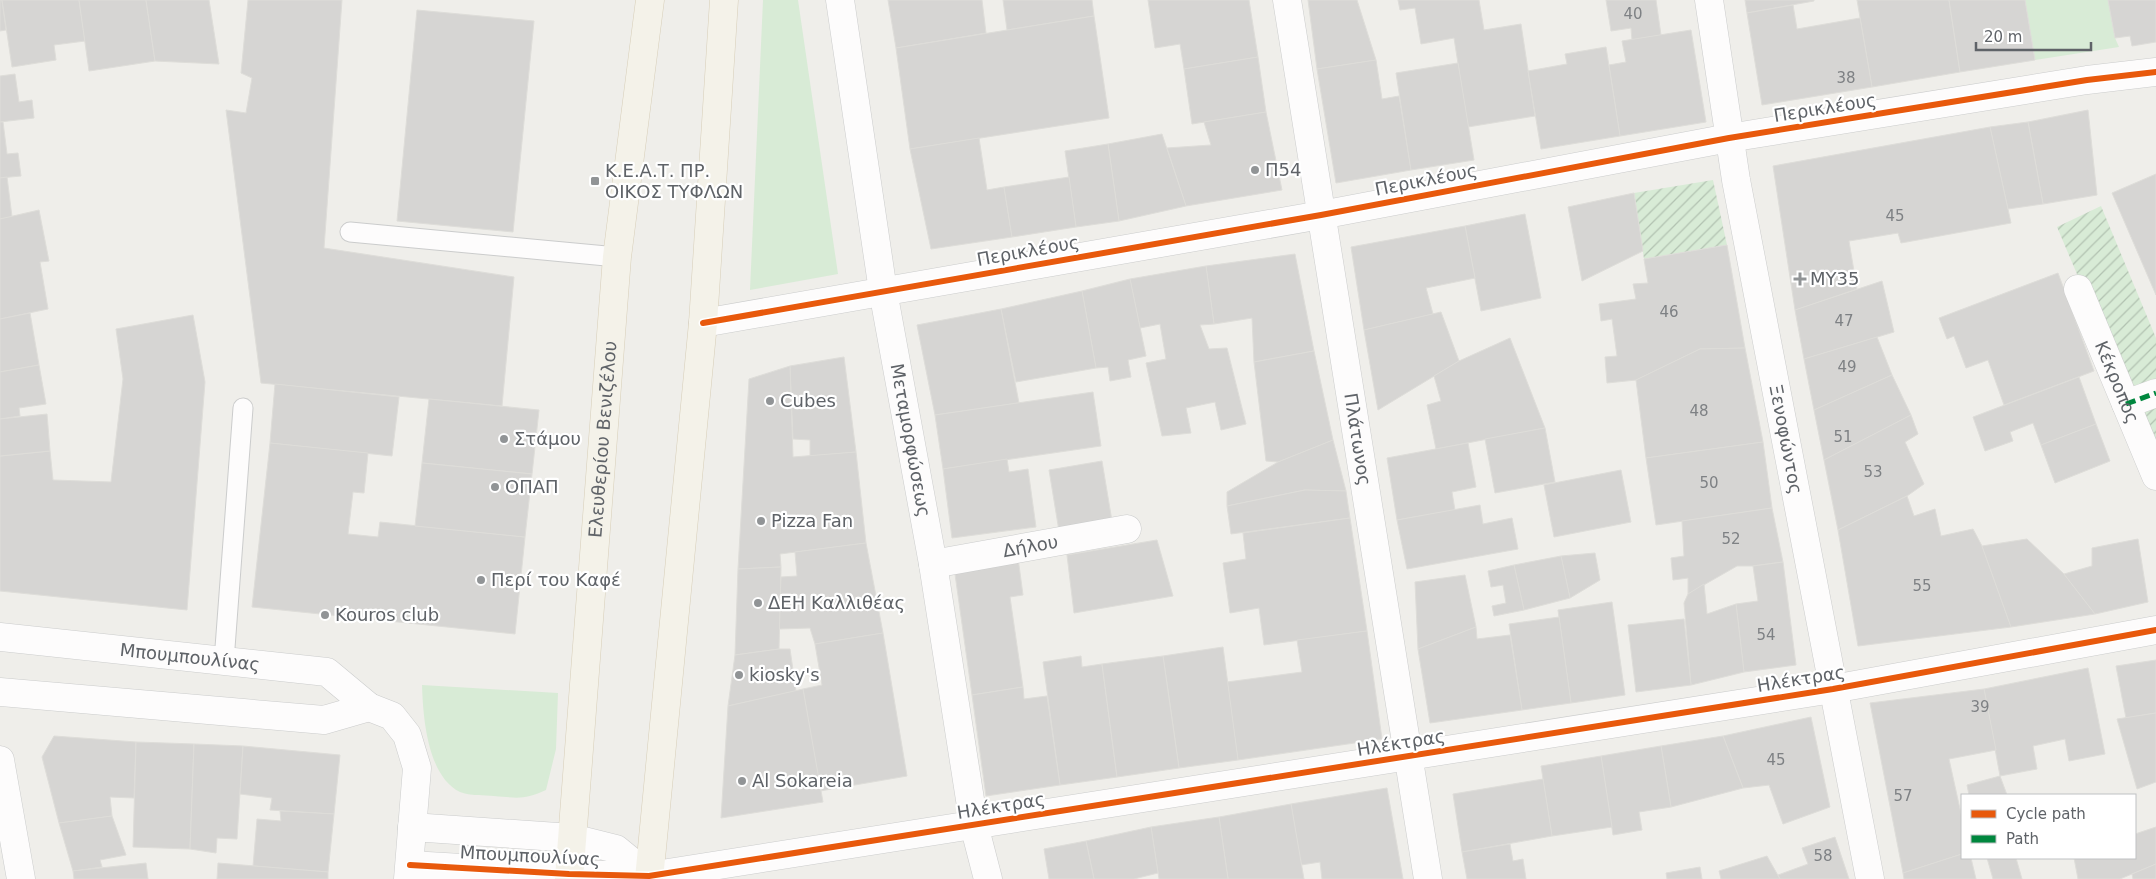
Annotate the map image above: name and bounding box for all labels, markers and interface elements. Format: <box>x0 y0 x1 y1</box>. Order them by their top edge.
house number: 40 <box>1623 5 1643 23</box>
scale bar <box>1976 20 2091 52</box>
text: 20 m <box>1984 28 2022 46</box>
house number: 38 <box>1836 69 1856 87</box>
street label: Περικλέους <box>1772 89 1878 126</box>
place label: Π54 <box>1265 159 1301 180</box>
street label: Περικλέους <box>1373 159 1479 200</box>
place label: Κ.Ε.Α.Τ. ΠΡ. ΟΙΚΟΣ ΤΥΦΛΩΝ <box>605 160 743 202</box>
marker: Π54 <box>1249 164 1261 176</box>
marker: Κ.Ε.Α.Τ. ΠΡ. ΟΙΚΟΣ ΤΥΦΛΩΝ <box>589 175 601 187</box>
house number: 45 <box>1885 207 1905 225</box>
street label: Περικλέους <box>975 231 1081 270</box>
place label: MY35 <box>1810 268 1859 289</box>
marker: MY35 <box>1794 273 1806 285</box>
house number: 46 <box>1659 303 1679 321</box>
house number: 47 <box>1834 312 1854 330</box>
street label: Κέκροπος <box>2091 338 2144 426</box>
street label: Ελευθερίου Βενιζέλου <box>584 340 621 539</box>
house number: 49 <box>1837 358 1857 376</box>
street label: Μεταμορφώσεως <box>886 362 935 519</box>
street label: Ξενοφώντος <box>1765 382 1807 496</box>
place label: Cubes <box>780 390 836 411</box>
street label: Πλάτωνος <box>1340 391 1376 487</box>
marker: Cubes <box>764 395 776 407</box>
house number: 48 <box>1689 402 1709 420</box>
place label: Στάμου <box>514 428 581 449</box>
house number: 51 <box>1833 428 1853 446</box>
marker: Στάμου <box>498 433 510 445</box>
house number: 53 <box>1863 463 1883 481</box>
house number: 50 <box>1699 474 1719 492</box>
place label: ΟΠΑΠ <box>505 476 559 497</box>
marker: ΟΠΑΠ <box>489 481 501 493</box>
place label: Pizza Fan <box>771 510 853 531</box>
marker: Pizza Fan <box>755 515 767 527</box>
house number: 52 <box>1721 530 1741 548</box>
street label: Δήλου <box>1001 531 1060 561</box>
place label: Περί του Καφέ <box>491 569 621 590</box>
marker: Περί του Καφέ <box>475 574 487 586</box>
house number: 55 <box>1912 577 1932 595</box>
place label: ΔΕΗ Καλλιθέας <box>768 592 905 613</box>
marker: ΔΕΗ Καλλιθέας <box>752 597 764 609</box>
place label: Kouros club <box>335 604 439 625</box>
marker: Kouros club <box>319 609 331 621</box>
house number: 54 <box>1756 626 1776 644</box>
street label: Μπουμπουλίνας <box>119 639 261 675</box>
street label: Ηλέκτρας <box>1755 661 1847 696</box>
place label: kiosky's <box>749 664 820 685</box>
marker: kiosky's <box>733 669 745 681</box>
house number: 39 <box>1970 698 1990 716</box>
street label: Ηλέκτρας <box>1355 725 1447 760</box>
house number: 45 <box>1766 751 1786 769</box>
place label: Al Sokareia <box>752 770 853 791</box>
marker: Al Sokareia <box>736 775 748 787</box>
house number: 57 <box>1893 787 1913 805</box>
street label: Ηλέκτρας <box>955 788 1047 823</box>
legend <box>1961 794 2136 859</box>
text: Cycle path <box>2006 805 2086 823</box>
text: Path <box>2006 830 2039 848</box>
street label: Μπουμπουλίνας <box>459 841 601 870</box>
house number: 58 <box>1813 847 1833 865</box>

